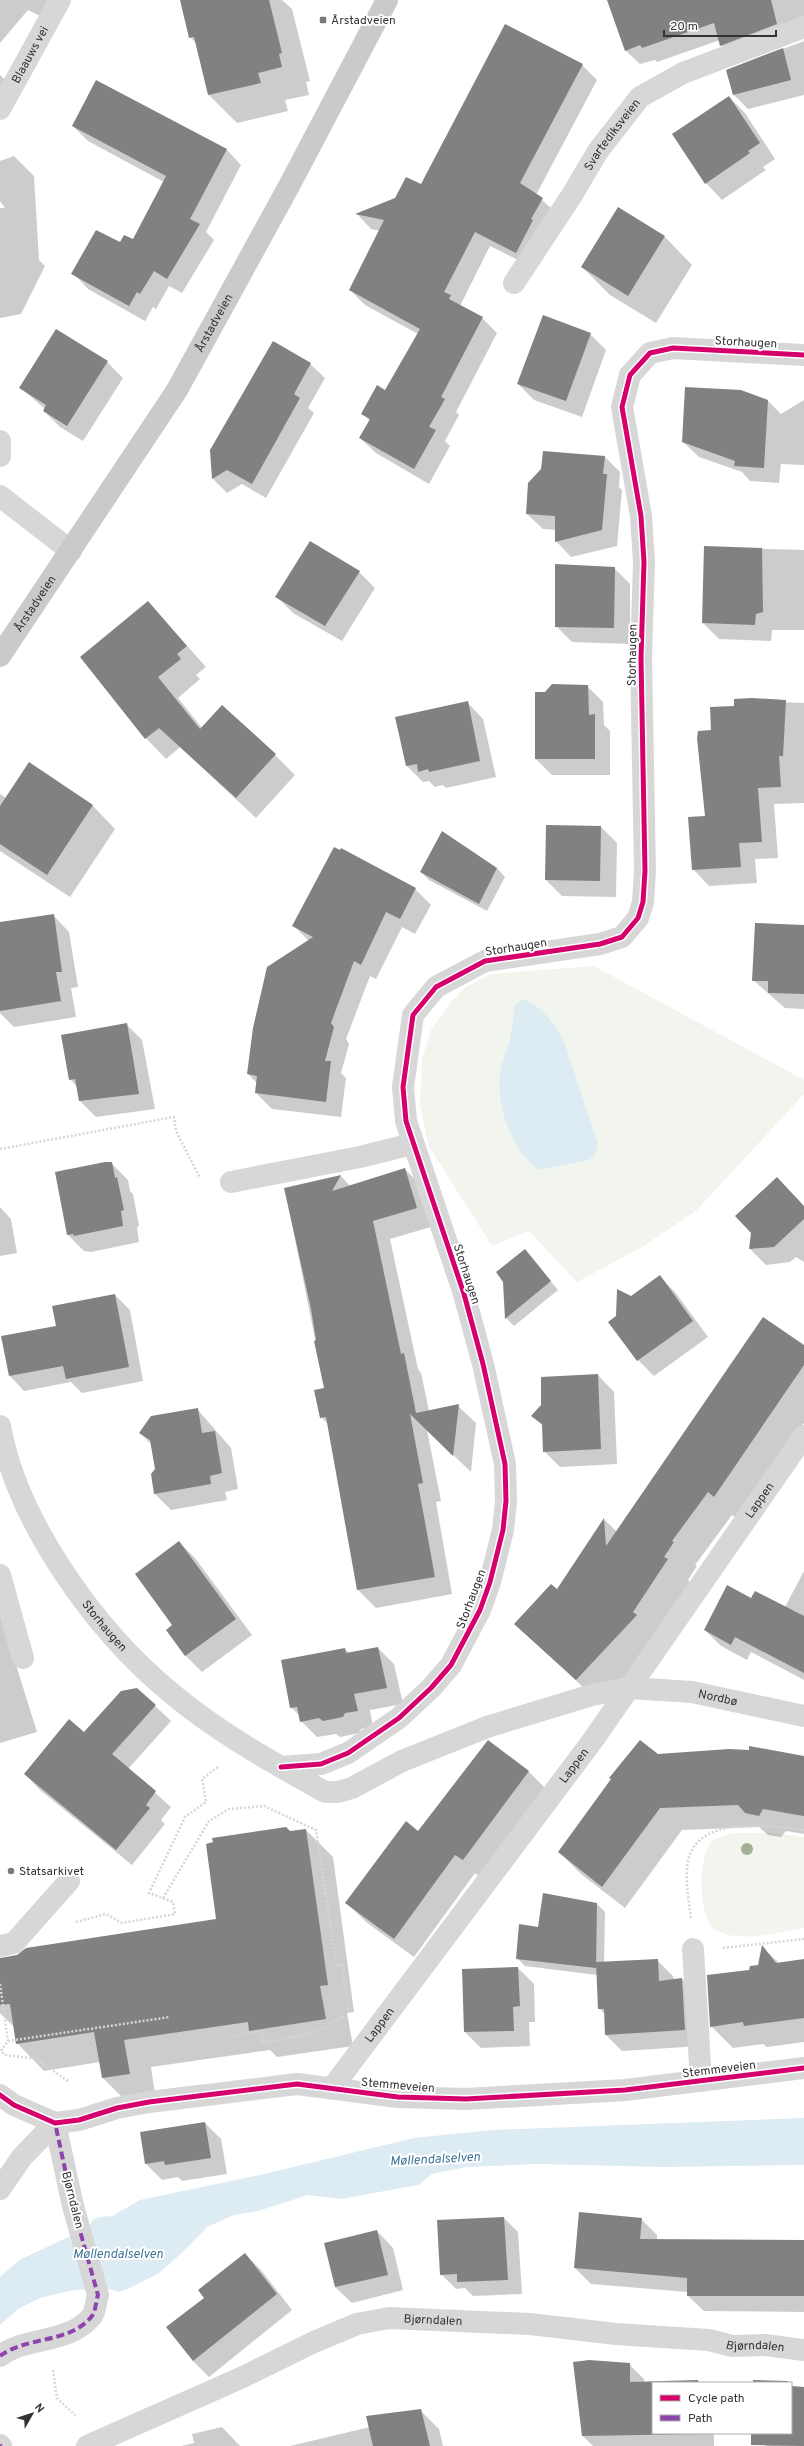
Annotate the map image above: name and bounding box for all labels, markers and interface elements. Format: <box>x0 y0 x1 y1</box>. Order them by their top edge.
scale bar <box>664 12 776 38</box>
place label: Årstadveien <box>331 13 396 29</box>
marker: Årstadveien <box>318 15 328 25</box>
text: 20 m <box>670 19 698 35</box>
street label: Blaauws vei <box>9 24 53 87</box>
street label: Svartediksveien <box>581 96 645 174</box>
street label: Årstadveien <box>192 291 237 356</box>
street label: Storhaugen <box>714 333 778 353</box>
street label: Årstadveien <box>11 573 60 636</box>
street label: Storhaugen <box>624 624 642 686</box>
street label: Storhaugen <box>484 935 548 961</box>
street label: Storhaugen <box>449 1242 483 1307</box>
street label: Lappen <box>742 1480 778 1522</box>
street label: Storhaugen <box>453 1567 491 1631</box>
street label: Storhaugen <box>77 1597 130 1656</box>
street label: Nordbø <box>697 1687 739 1711</box>
street label: Lappen <box>556 1745 593 1787</box>
place label: Statsarkivet <box>19 1864 84 1880</box>
marker: Statsarkivet <box>6 1866 16 1876</box>
street label: Lappen <box>362 2005 399 2046</box>
street label: Stemmeveien <box>681 2058 757 2082</box>
street label: Stemmeveien <box>360 2075 435 2097</box>
water label: Møllendalselven <box>390 2150 481 2170</box>
street label: Bjørndalen <box>57 2170 87 2231</box>
water label: Møllendalselven <box>73 2247 163 2263</box>
street label: Bjørndalen <box>403 2312 463 2330</box>
street label: Bjørndalen <box>724 2338 785 2356</box>
legend <box>652 2382 792 2434</box>
text: Cycle path <box>688 2391 745 2407</box>
north arrow <box>12 2394 52 2434</box>
text: N <box>31 2401 47 2416</box>
text: Path <box>688 2411 713 2427</box>

